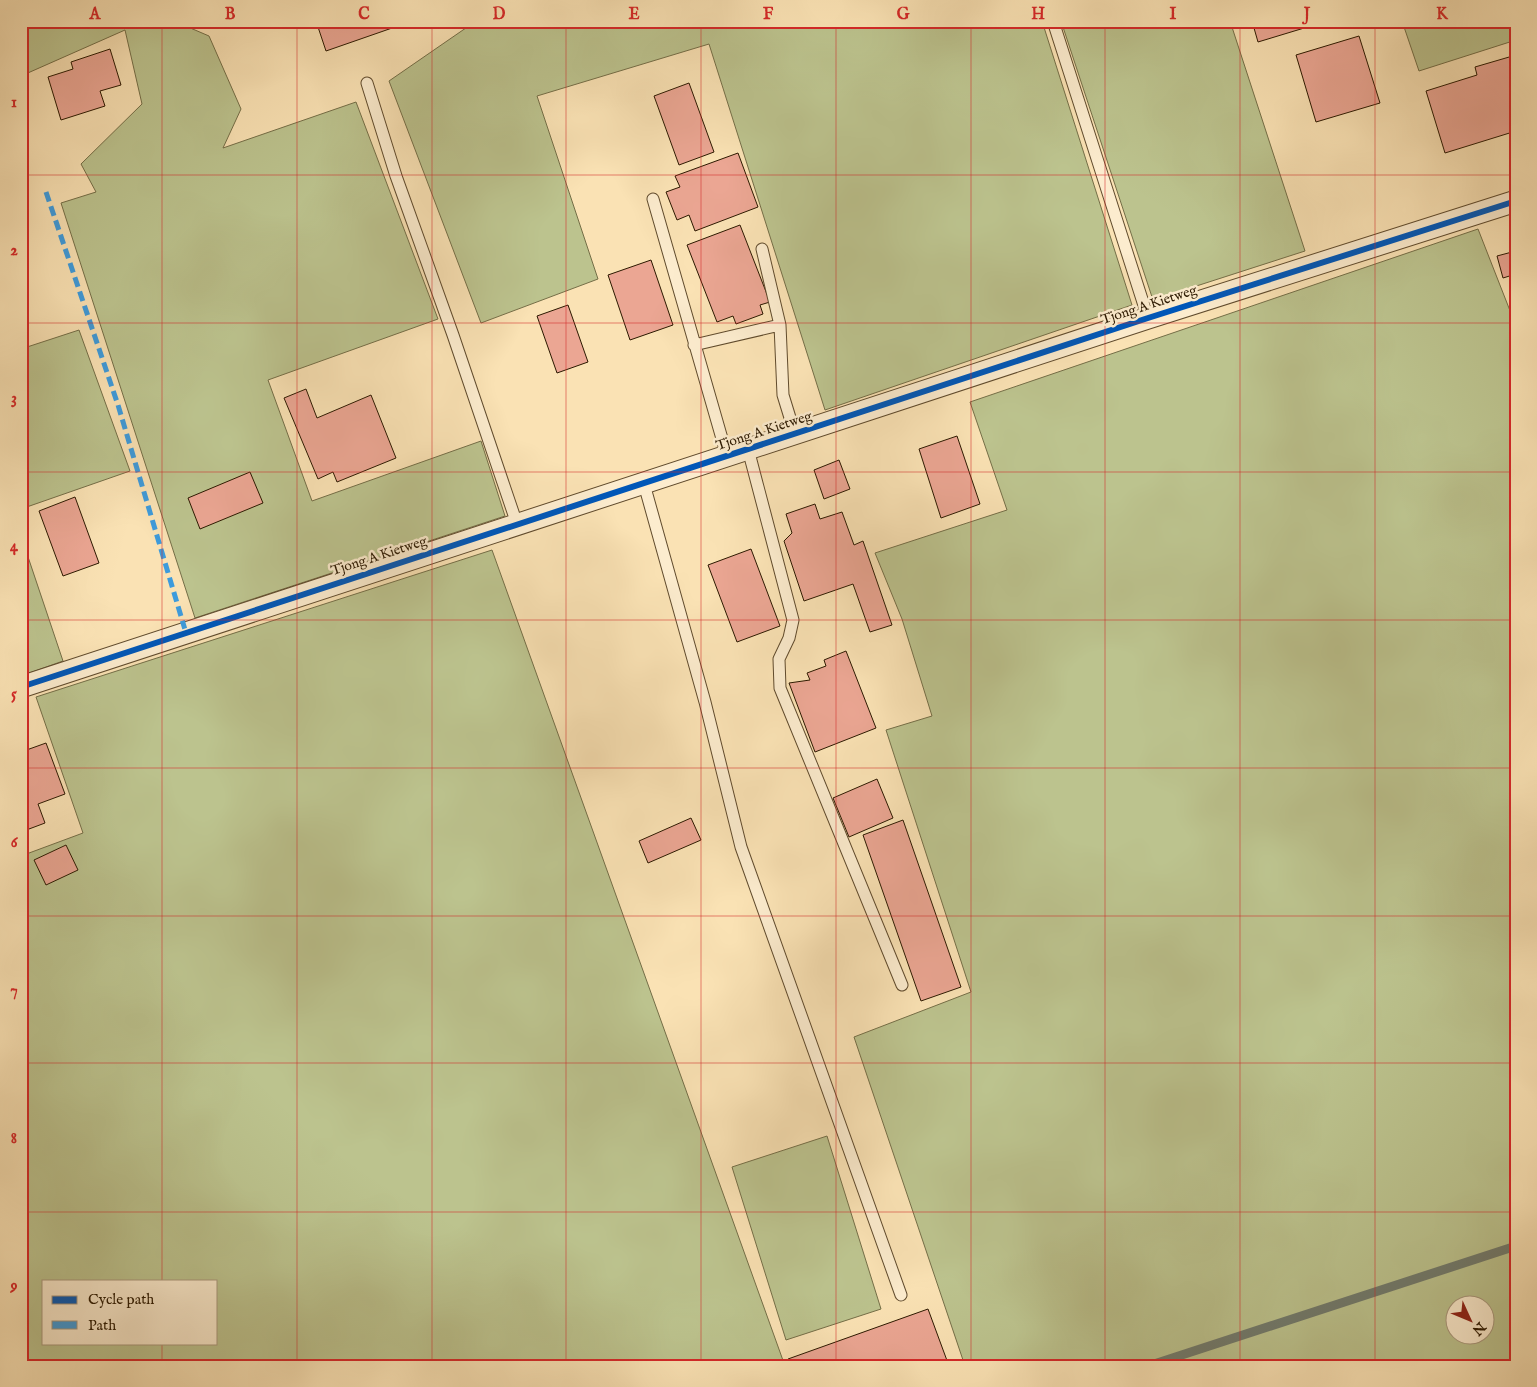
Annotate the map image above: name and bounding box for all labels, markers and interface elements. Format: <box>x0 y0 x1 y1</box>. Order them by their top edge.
text: A <box>89 5 102 25</box>
text: B <box>225 5 236 25</box>
text: C <box>358 5 370 25</box>
text: D <box>493 5 506 25</box>
text: E <box>628 5 640 25</box>
text: F <box>763 5 774 25</box>
text: G <box>897 5 910 25</box>
text: H <box>1031 5 1045 25</box>
text: I <box>1170 5 1177 25</box>
text: J <box>1302 5 1311 25</box>
text: K <box>1436 5 1449 25</box>
text: 1 <box>11 93 17 113</box>
text: 2 <box>10 241 18 261</box>
street label: Tjong A Kietweg <box>1099 281 1200 329</box>
text: 3 <box>11 389 17 409</box>
street label: Tjong A Kietweg <box>714 407 815 455</box>
street label: Tjong A Kietweg <box>329 532 430 580</box>
text: 4 <box>10 537 19 557</box>
text: 5 <box>11 685 17 705</box>
text: 6 <box>11 833 19 853</box>
text: 7 <box>10 981 18 1001</box>
text: 8 <box>11 1129 17 1149</box>
text: 9 <box>10 1277 18 1297</box>
legend <box>42 1280 218 1344</box>
text: Cycle path <box>88 1290 154 1309</box>
north arrow <box>1444 1294 1494 1344</box>
text: Path <box>88 1316 116 1335</box>
text: N <box>1468 1317 1490 1339</box>

